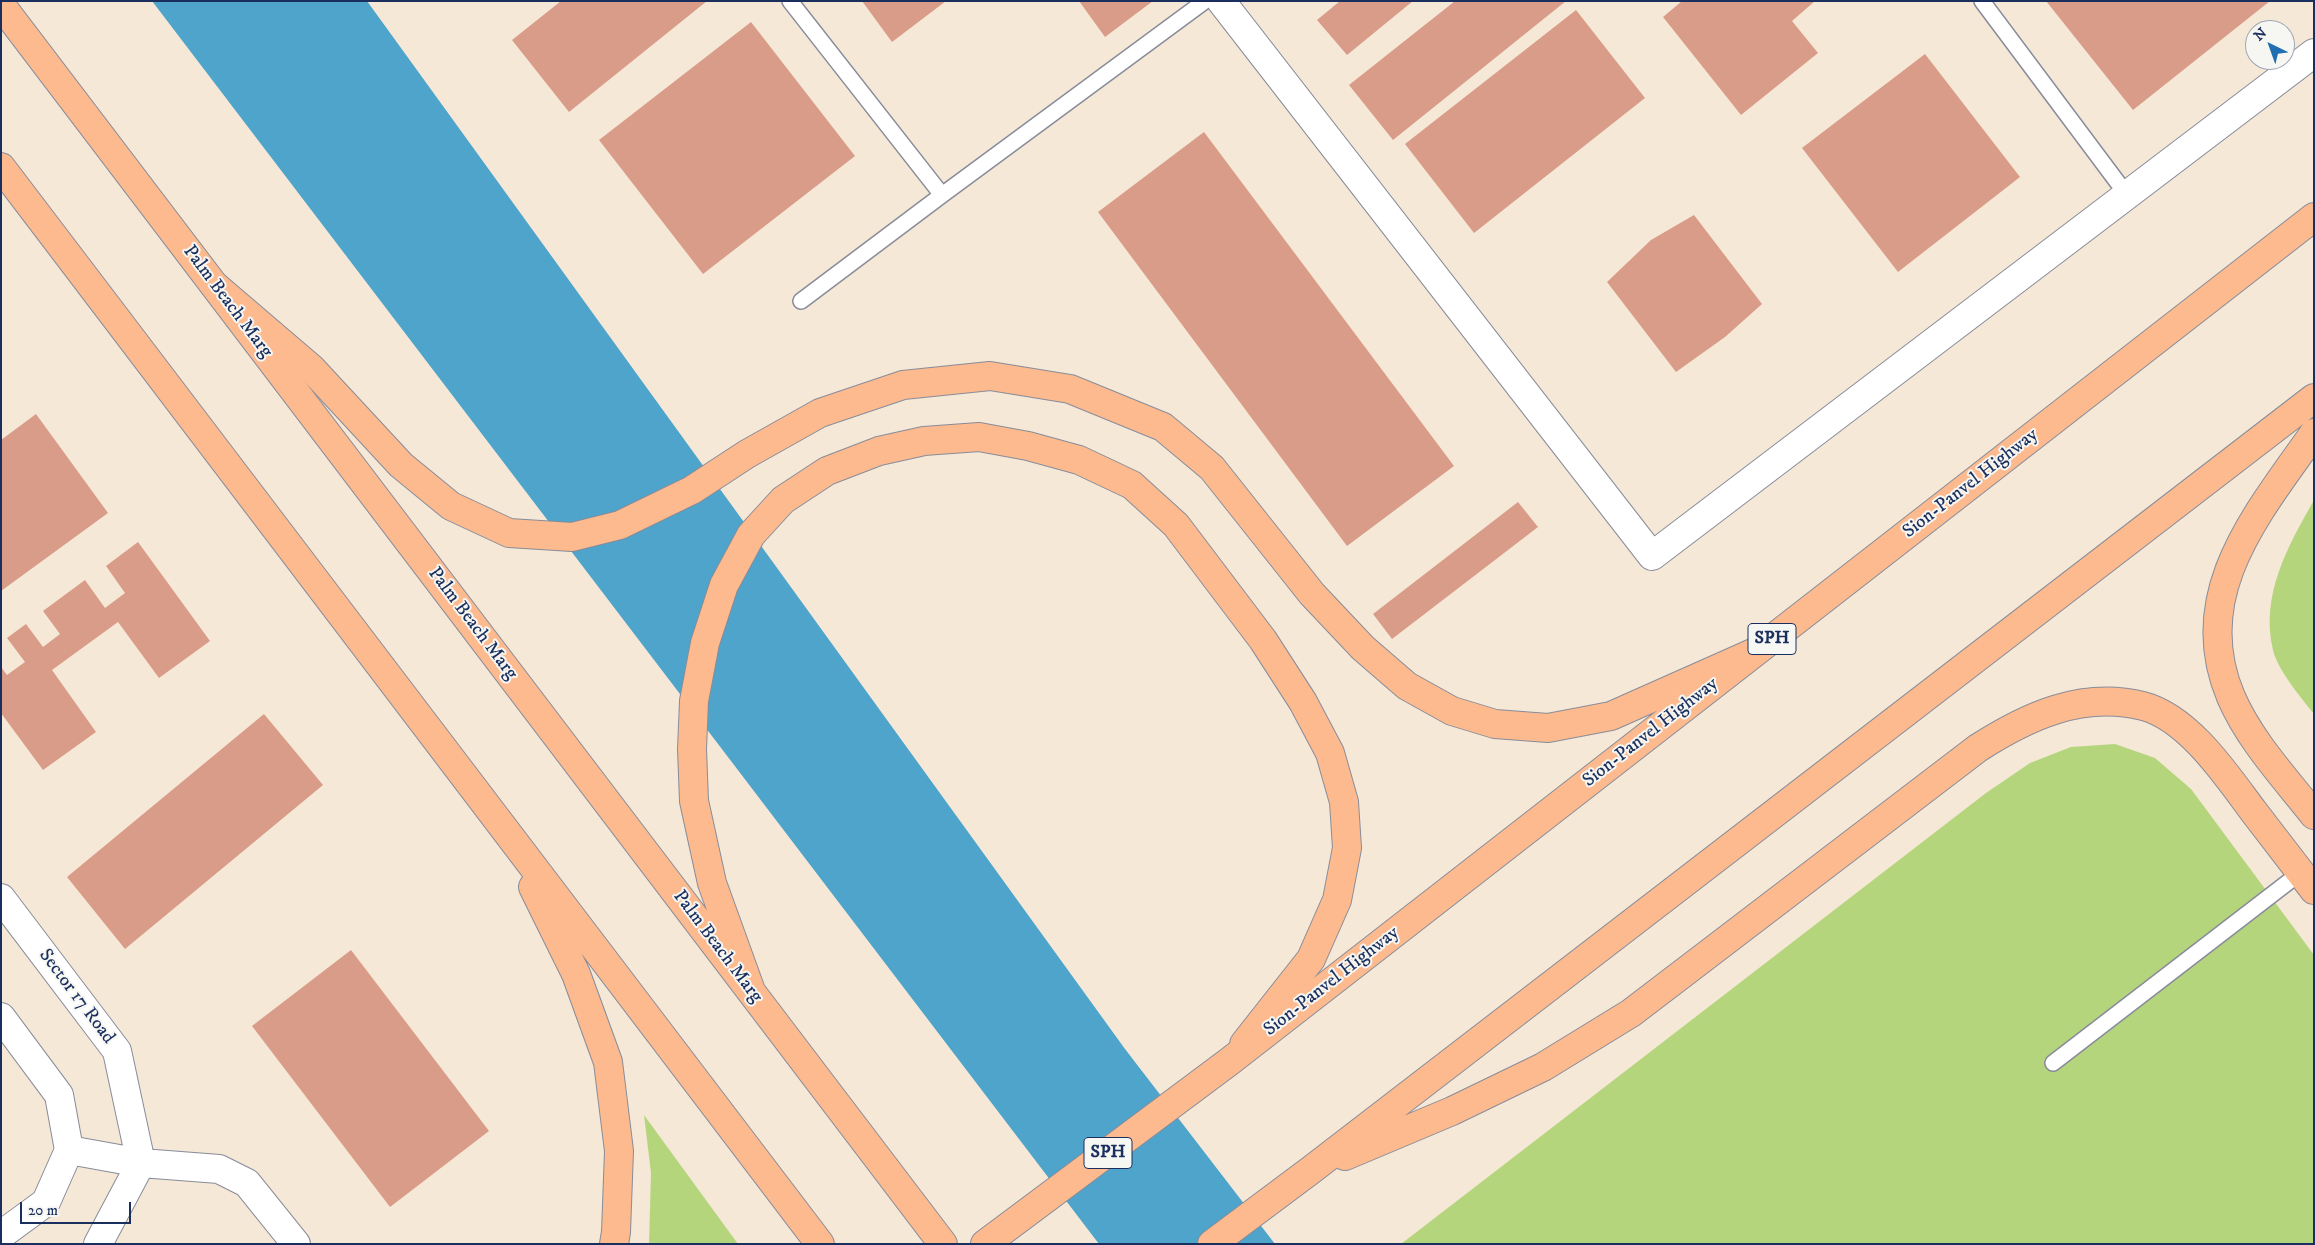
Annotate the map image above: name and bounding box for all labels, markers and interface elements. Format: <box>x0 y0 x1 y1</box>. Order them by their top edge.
north arrow <box>2245 20 2295 70</box>
text: N <box>2250 24 2271 45</box>
street label: Palm Beach Marg <box>177 241 277 363</box>
street label: Sion-Panvel Highway <box>1899 424 2043 544</box>
street label: Palm Beach Marg <box>422 563 522 685</box>
road number: SPH <box>1748 624 1796 654</box>
street label: Sion-Panvel Highway <box>1579 673 1723 793</box>
street label: Palm Beach Marg <box>667 886 767 1008</box>
street label: Sion-Panvel Highway <box>1260 922 1404 1042</box>
street label: Sector 17 Road <box>33 945 119 1049</box>
road number: SPH <box>1084 1138 1132 1168</box>
scale bar <box>22 1192 134 1224</box>
text: 20 m <box>28 1201 58 1220</box>

